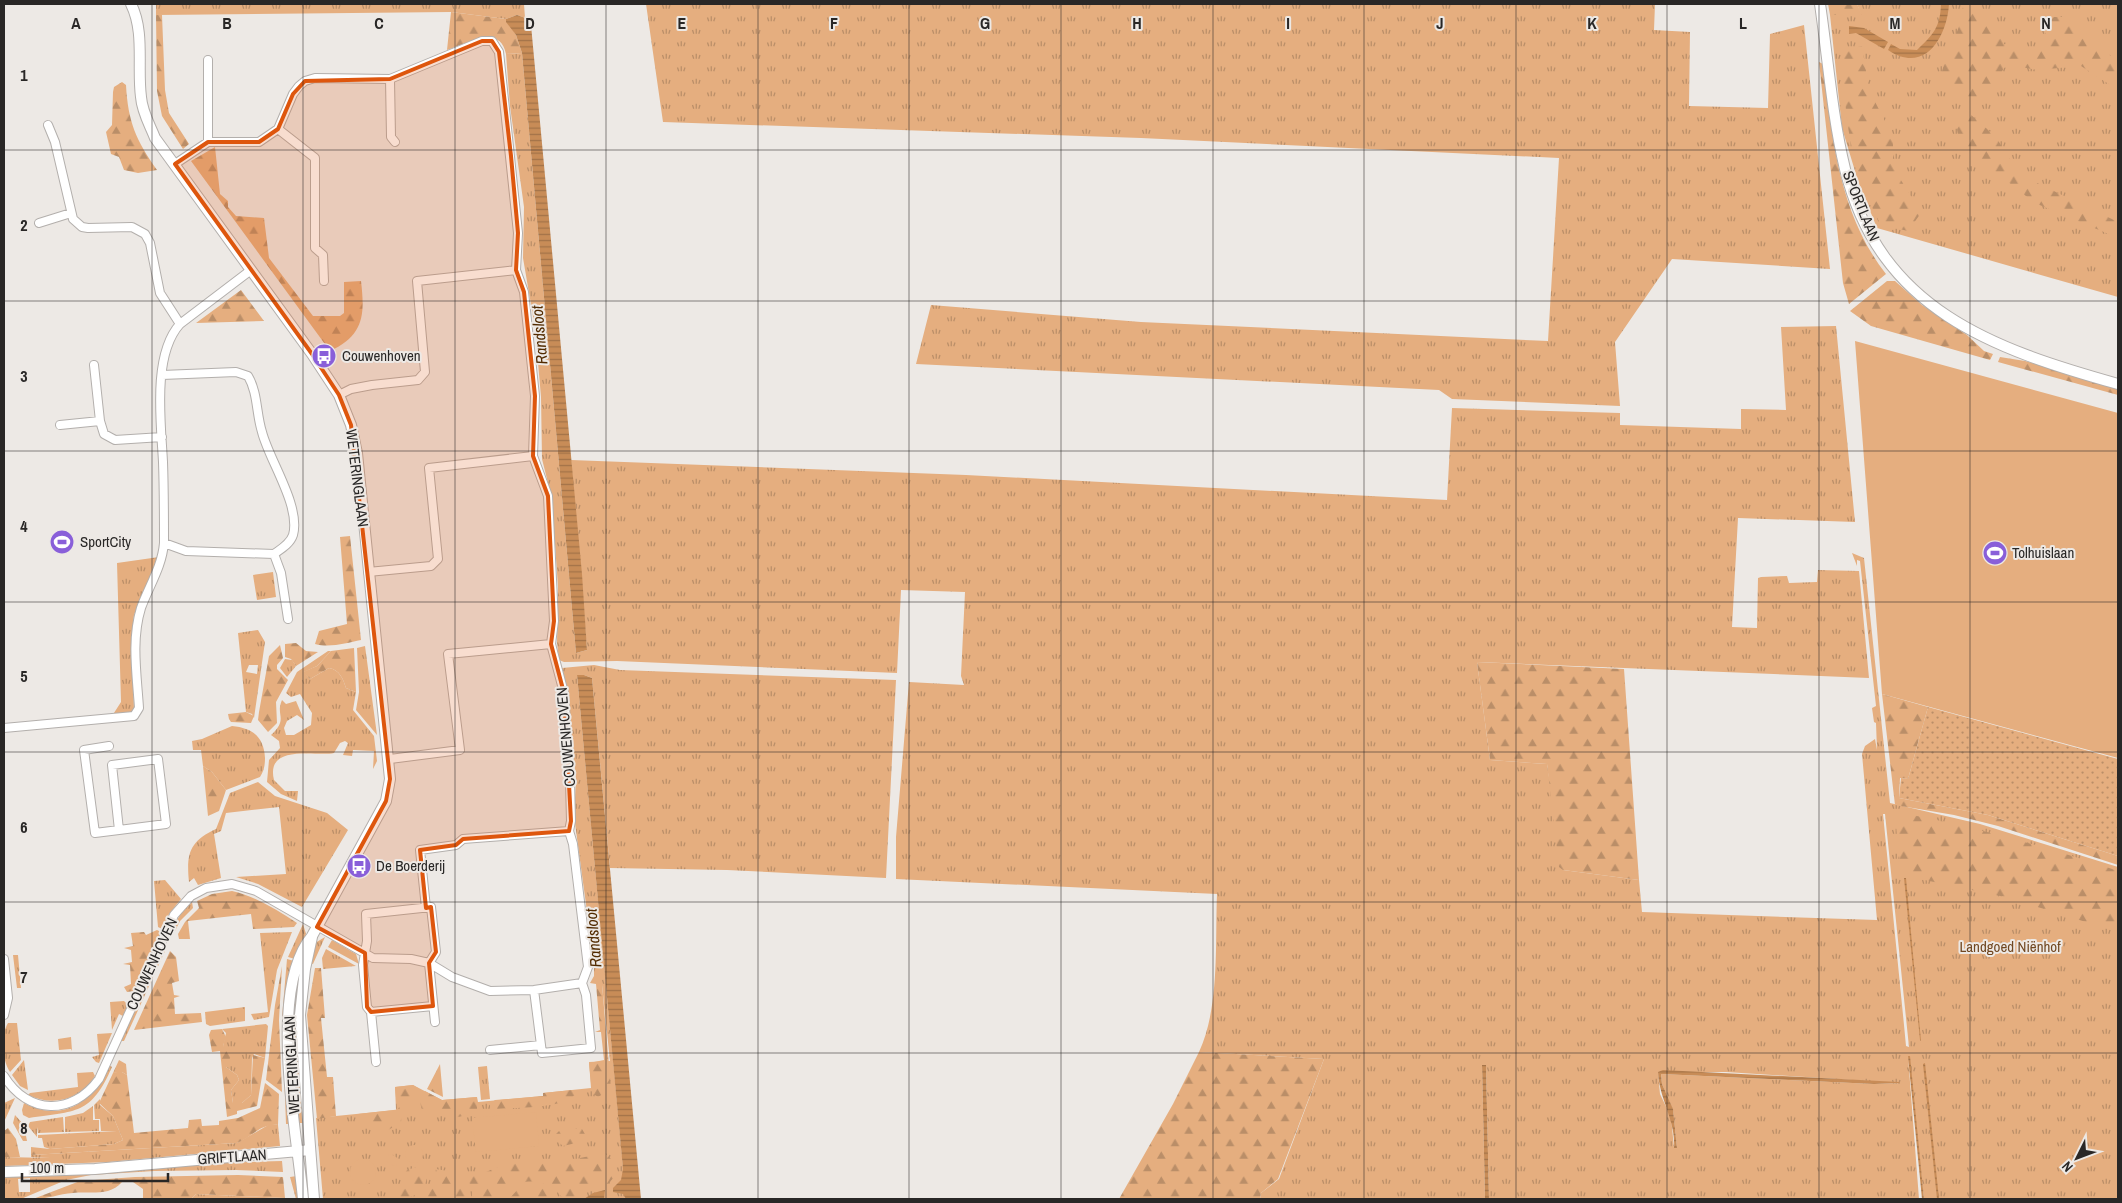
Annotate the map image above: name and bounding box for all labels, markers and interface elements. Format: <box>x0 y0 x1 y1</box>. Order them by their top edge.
text: A <box>71 12 81 34</box>
text: B <box>222 12 232 34</box>
text: C <box>374 12 384 34</box>
text: D <box>525 12 535 34</box>
text: E <box>678 12 687 34</box>
text: F <box>830 12 838 34</box>
text: G <box>980 12 990 34</box>
text: H <box>1132 12 1142 34</box>
text: I <box>1286 12 1290 34</box>
text: J <box>1436 12 1444 34</box>
text: K <box>1587 12 1597 34</box>
text: L <box>1739 12 1747 34</box>
text: M <box>1890 12 1901 34</box>
text: N <box>2041 12 2051 34</box>
text: 1 <box>20 64 28 86</box>
street label: SPORTLAAN <box>1838 167 1885 244</box>
text: 2 <box>20 214 28 236</box>
water label: Randsloot <box>525 304 553 365</box>
bus stop icon: Couwenhoven <box>311 343 337 369</box>
place label: Couwenhoven <box>342 345 421 366</box>
text: 3 <box>20 365 28 387</box>
street label: WETERINGLAAN <box>341 428 374 528</box>
text: 4 <box>20 515 28 537</box>
sports icon: SportCity <box>49 529 75 555</box>
place label: SportCity <box>80 531 132 552</box>
sports icon: Tolhuislaan <box>1982 540 2008 566</box>
place label: Tolhuislaan <box>2012 542 2074 563</box>
text: 5 <box>20 665 28 687</box>
street label: COUWENHOVEN <box>551 686 580 788</box>
text: 6 <box>20 816 28 838</box>
bus stop icon: De Boerderij <box>346 853 372 879</box>
place label: De Boerderij <box>376 855 445 876</box>
water label: Randsloot <box>579 907 607 968</box>
street label: COUWENHOVEN <box>121 914 182 1013</box>
park label: Landgoed Niënhof <box>1959 936 2061 957</box>
text: 7 <box>20 966 28 988</box>
street label: WETERINGLAAN <box>278 1015 305 1115</box>
text: 8 <box>20 1117 28 1139</box>
north arrow <box>2052 1133 2102 1183</box>
street label: GRIFTLAAN <box>197 1144 267 1169</box>
scale bar <box>22 1150 169 1182</box>
text: 100 m <box>30 1157 64 1178</box>
text: N <box>2058 1158 2077 1176</box>

